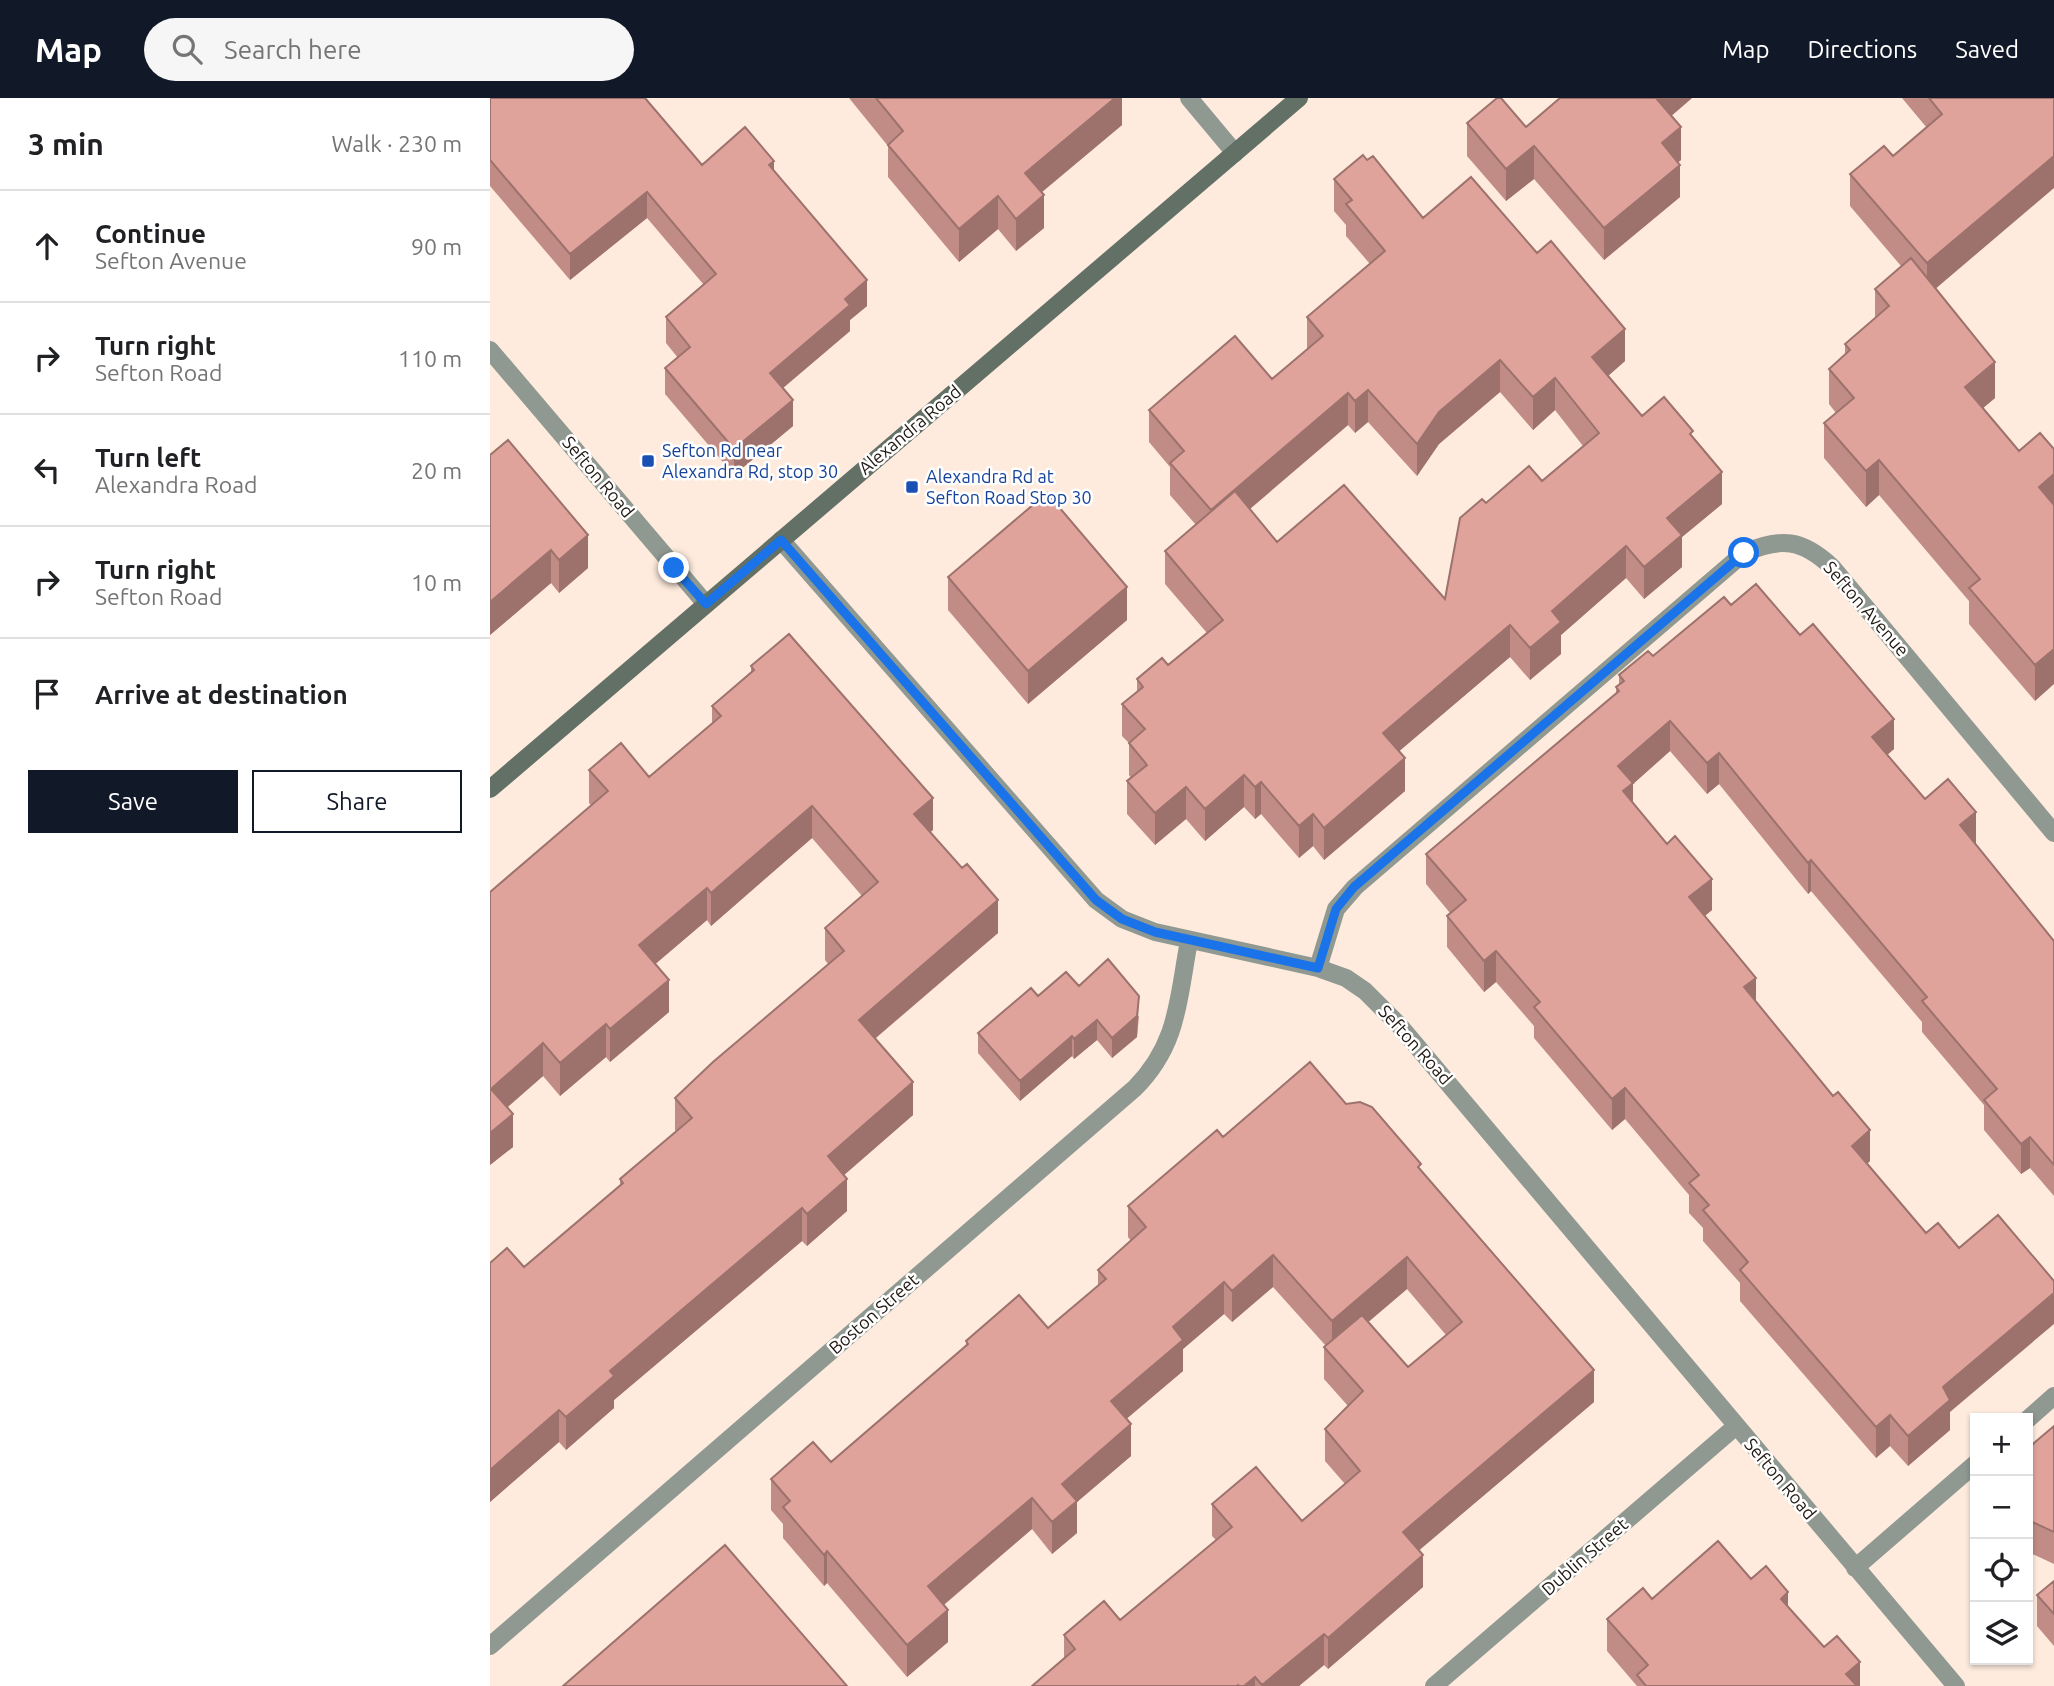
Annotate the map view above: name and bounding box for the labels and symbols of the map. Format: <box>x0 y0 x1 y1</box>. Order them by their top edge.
street label: Alexandra Road <box>854 381 964 478</box>
street label: Sefton Road <box>559 432 638 521</box>
place label: Sefton Rd near Alexandra Rd, stop 30 <box>662 440 838 481</box>
marker: Sefton Rd near Alexandra Rd, stop 30 <box>640 453 656 469</box>
place label: Alexandra Rd at Sefton Road Stop 30 <box>926 466 1092 507</box>
marker: Alexandra Rd at Sefton Road Stop 30 <box>904 479 920 495</box>
route start <box>1728 537 1759 568</box>
route end <box>658 552 689 583</box>
street label: Sefton Avenue <box>1820 557 1913 660</box>
street label: Sefton Road <box>1375 1001 1457 1088</box>
street label: Boston Street <box>825 1269 922 1358</box>
street label: Sefton Road <box>1741 1434 1820 1523</box>
street label: Dublin Street <box>1537 1514 1631 1599</box>

